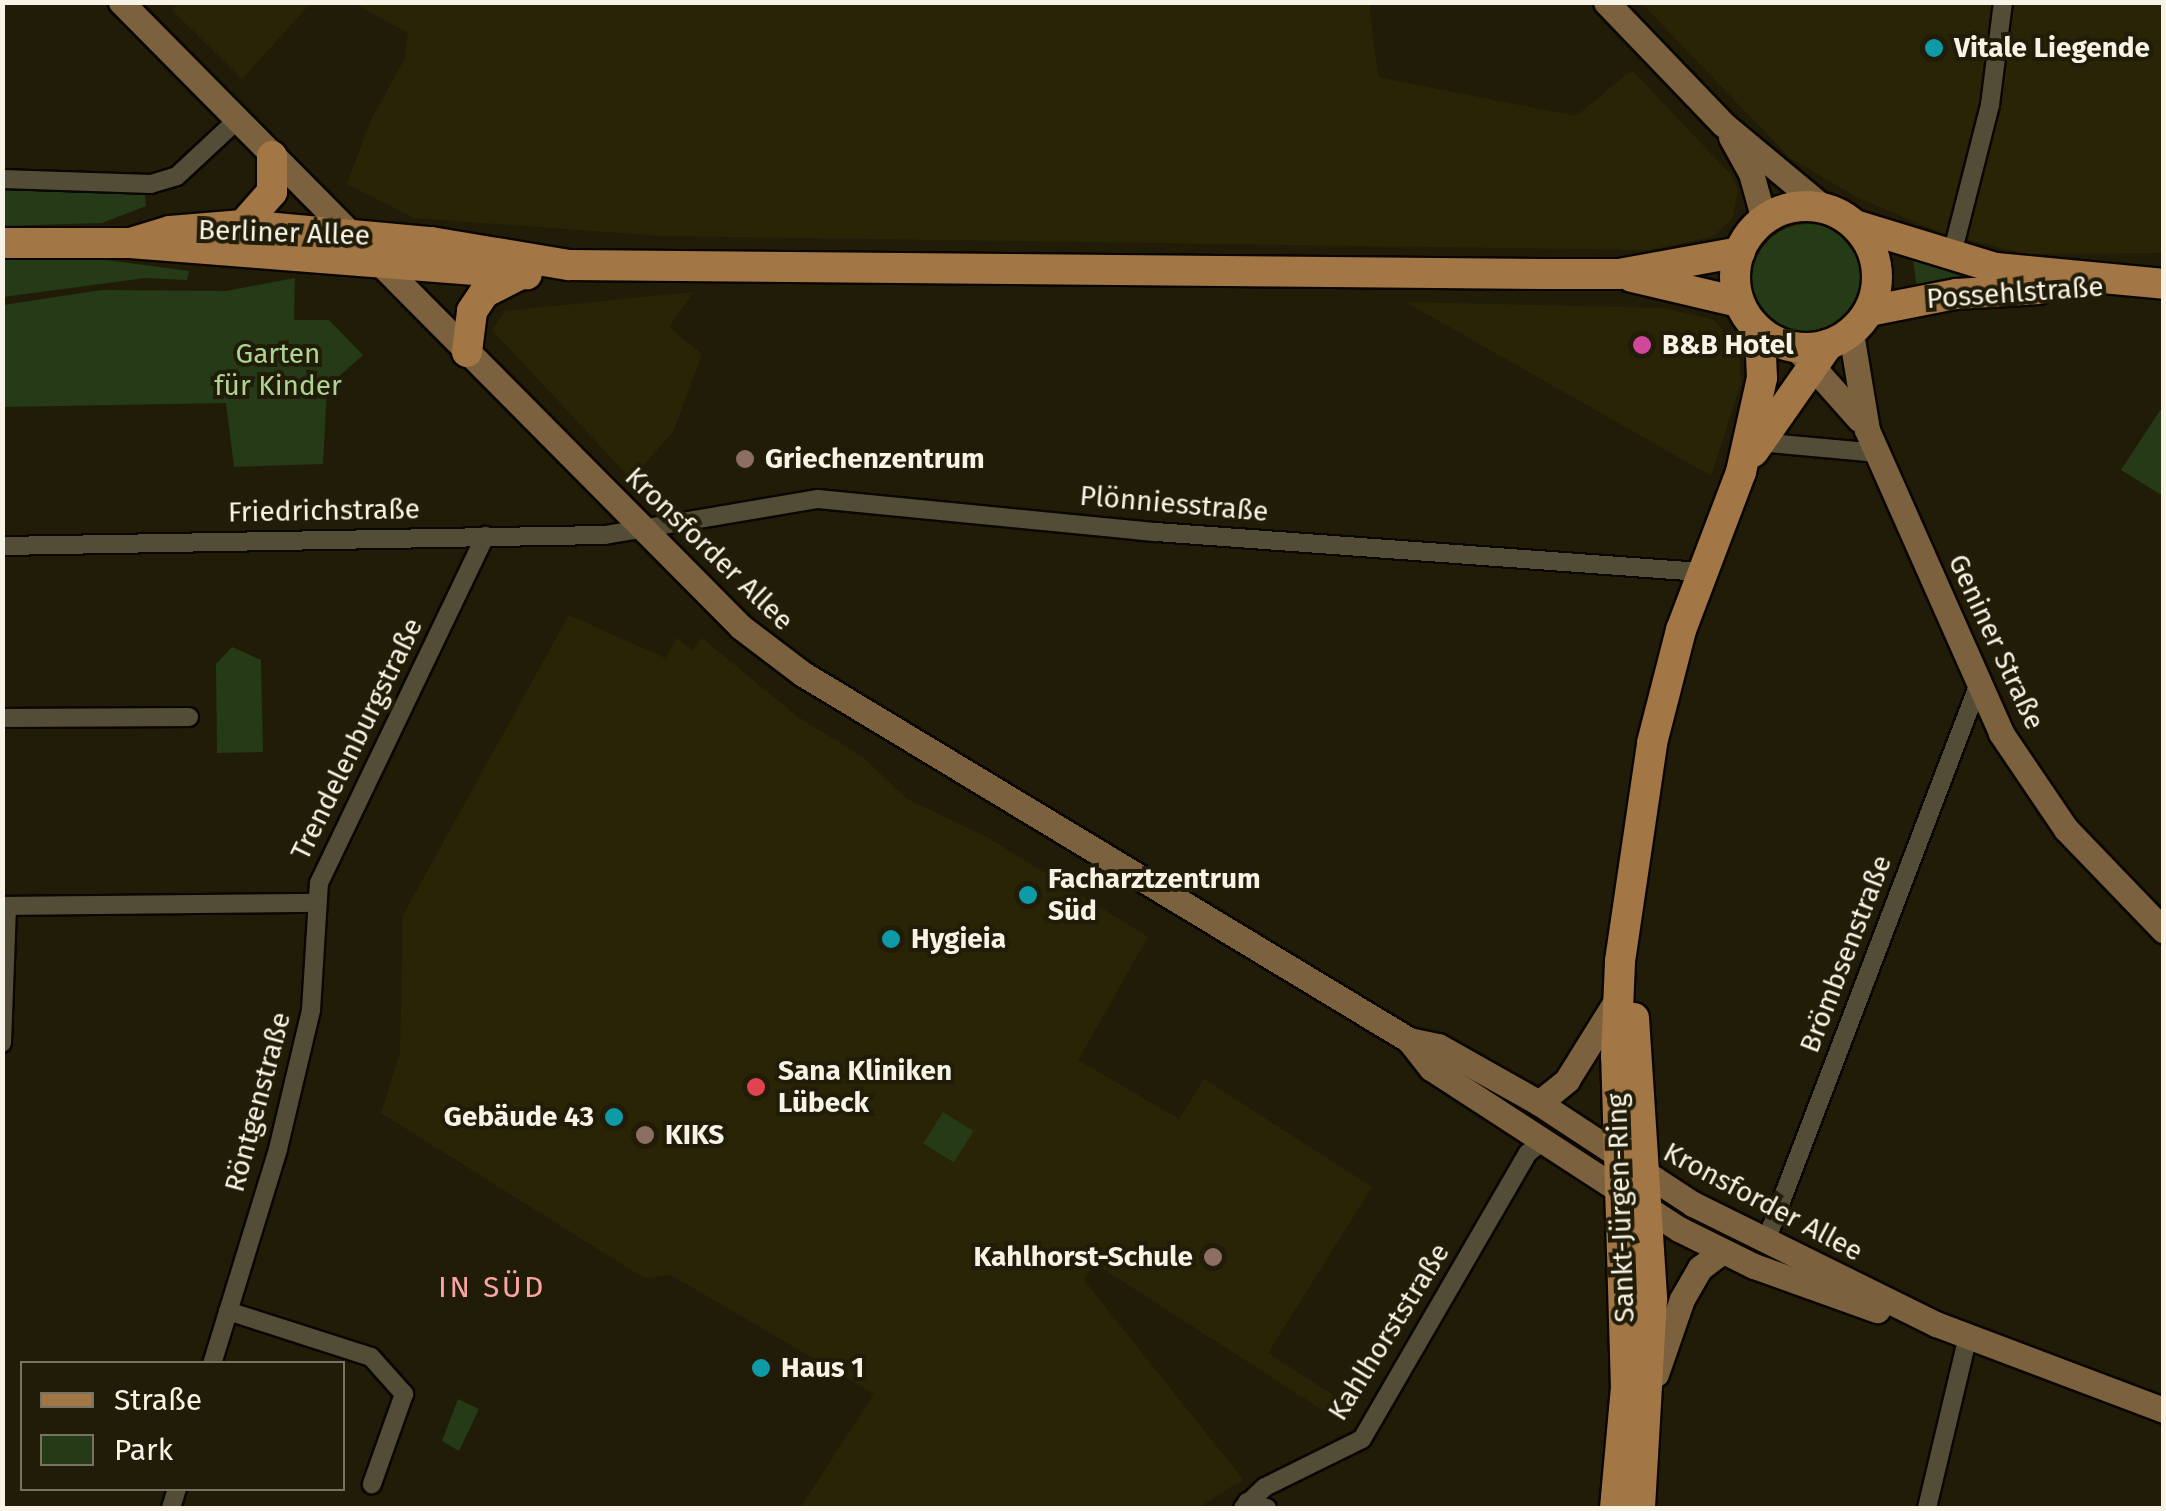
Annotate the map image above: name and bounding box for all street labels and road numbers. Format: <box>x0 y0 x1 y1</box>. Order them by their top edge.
street label: Berliner Allee <box>198 213 370 253</box>
street label: Possehlstraße <box>1925 270 2105 316</box>
street label: Kronsforder Allee <box>618 460 800 638</box>
street label: Plönniesstraße <box>1078 479 1270 529</box>
street label: Friedrichstraße <box>228 493 420 529</box>
street label: Geniner Straße <box>1941 549 2051 735</box>
street label: Trendelenburgstraße <box>284 613 430 865</box>
street label: Brömbsenstraße <box>1793 851 1899 1057</box>
street label: Röntgenstraße <box>218 1008 298 1196</box>
street label: Sankt-Jürgen-Ring <box>1600 1093 1642 1323</box>
street label: Kronsforder Allee <box>1658 1135 1868 1269</box>
street label: Kahlhorststraße <box>1321 1237 1457 1427</box>

